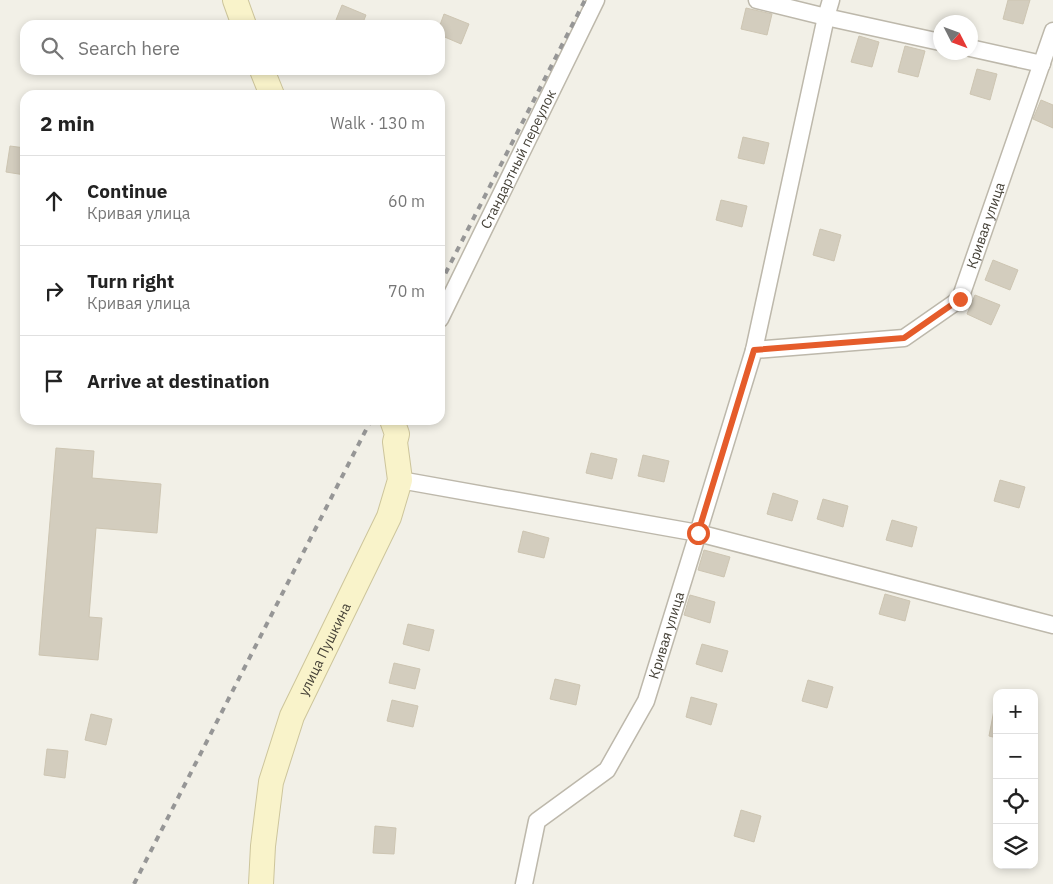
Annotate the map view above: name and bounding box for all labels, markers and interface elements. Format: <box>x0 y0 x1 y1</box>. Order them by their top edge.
north arrow <box>933 15 978 60</box>
search box <box>20 20 445 75</box>
icon: search <box>38 34 66 62</box>
text: Search here <box>78 36 180 60</box>
street label: Стандартный переулок <box>477 86 560 232</box>
text: 2 min <box>40 109 95 137</box>
text: Walk · 130 m <box>330 113 425 133</box>
text: Continue <box>87 179 167 203</box>
street label: Кривая улица <box>962 179 1009 271</box>
icon: ahead <box>40 187 68 215</box>
text: 60 m <box>388 191 425 211</box>
text: Кривая улица <box>87 203 190 223</box>
text: Turn right <box>87 269 174 293</box>
icon: right <box>40 277 68 305</box>
text: 70 m <box>388 281 425 301</box>
route end <box>949 288 972 311</box>
text: Кривая улица <box>87 293 190 313</box>
icon: arrive <box>40 367 68 395</box>
text: Arrive at destination <box>87 369 270 393</box>
route start <box>687 522 710 545</box>
street label: Кривая улица <box>644 589 688 681</box>
street label: улица Пушкина <box>294 599 355 699</box>
map controls <box>993 689 1038 869</box>
button: + <box>993 689 1038 734</box>
button: − <box>993 734 1038 779</box>
button: locate <box>993 779 1038 824</box>
button: layers <box>993 824 1038 869</box>

